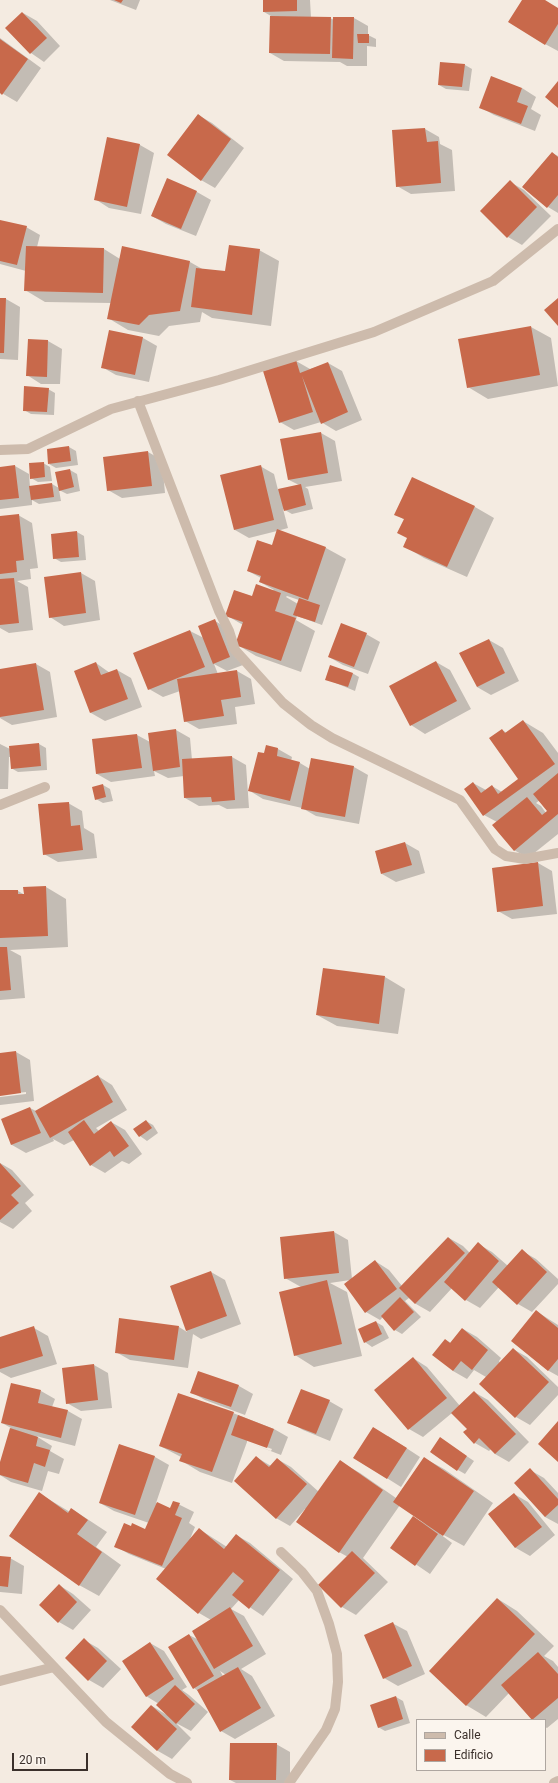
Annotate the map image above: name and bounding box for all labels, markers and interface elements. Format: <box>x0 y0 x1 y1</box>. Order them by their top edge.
legend <box>416 1719 546 1771</box>
text: Calle <box>454 1728 481 1742</box>
scale bar <box>14 1745 90 1771</box>
text: Edificio <box>454 1748 493 1762</box>
text: 20 m <box>19 1753 46 1767</box>

